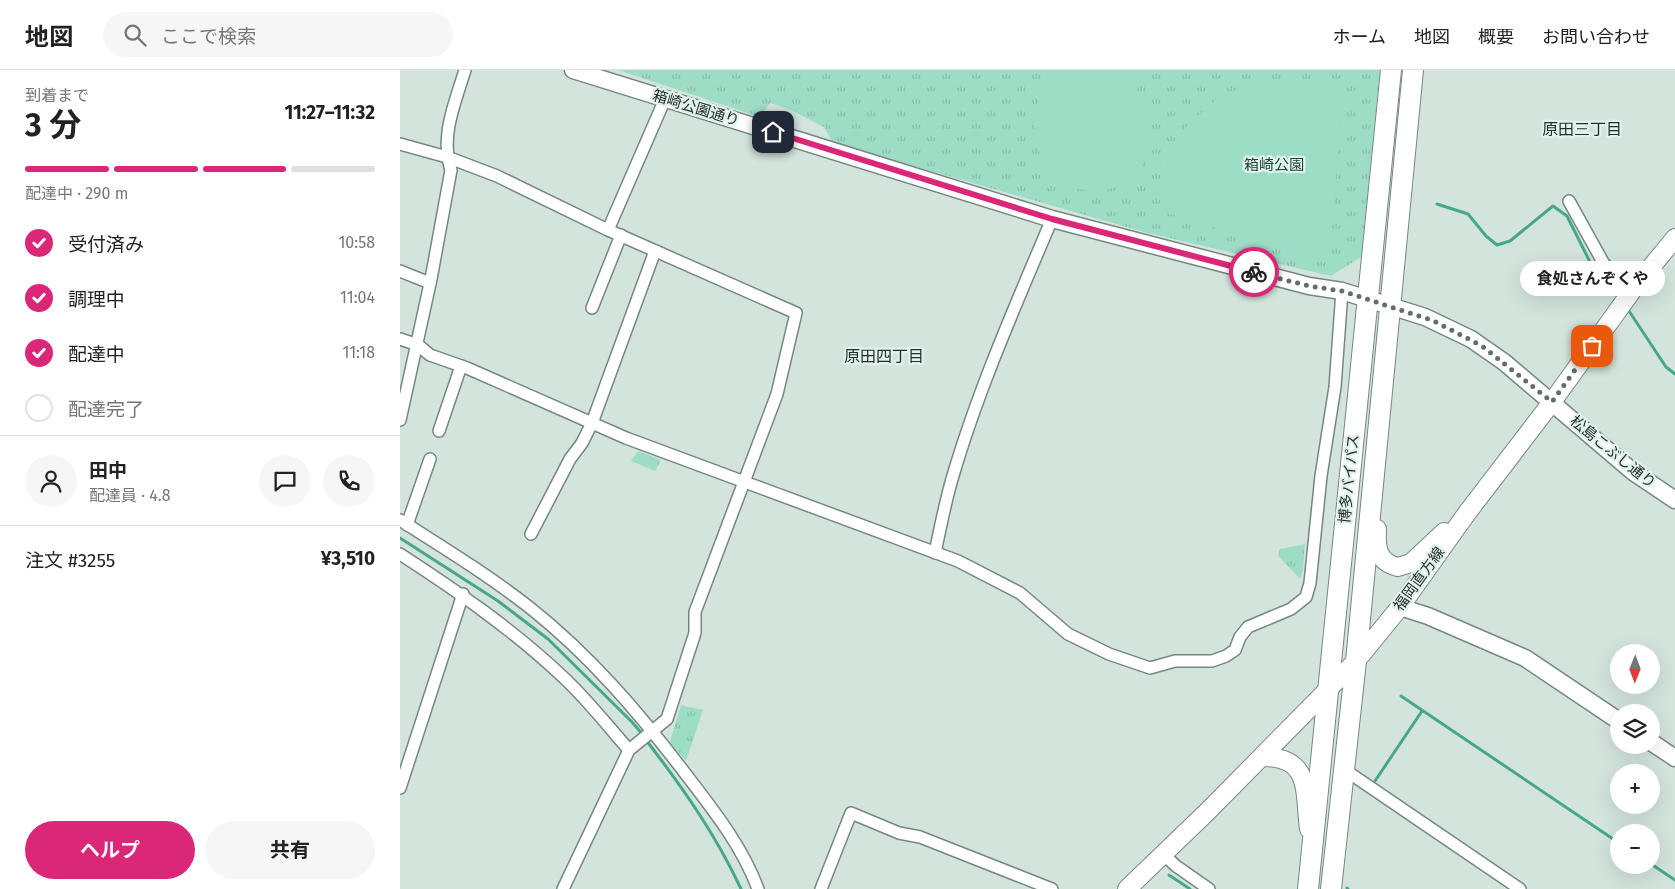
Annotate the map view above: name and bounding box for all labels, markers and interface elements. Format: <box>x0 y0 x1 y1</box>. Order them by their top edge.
search box <box>103 12 453 57</box>
icon: search <box>121 21 149 49</box>
text: 地図 <box>25 23 73 51</box>
text: ここで検索 <box>161 25 256 48</box>
text: ホーム <box>1333 26 1386 48</box>
text: 地図 <box>1414 26 1450 48</box>
text: 概要 <box>1478 26 1514 48</box>
text: お問い合わせ <box>1542 26 1650 48</box>
text: 到着まで <box>25 86 89 105</box>
street label: 箱崎公園通り <box>650 86 742 130</box>
text: 11:27–11:32 <box>284 101 375 124</box>
text: 3 分 <box>25 106 81 144</box>
pin <box>752 111 794 153</box>
icon: home <box>759 118 787 146</box>
district label: 原田三丁目 <box>1542 120 1622 139</box>
park label: 箱崎公園 <box>1244 156 1304 174</box>
text: 配達中 · 290 m <box>25 184 128 203</box>
icon: check <box>25 229 53 257</box>
text: 受付済み <box>68 233 144 256</box>
text: 10:58 <box>338 233 375 252</box>
courier <box>1229 247 1279 297</box>
icon: bike <box>1240 258 1268 286</box>
callout: 食処さんぞくや <box>1520 261 1664 296</box>
text: 食処さんぞくや <box>1536 269 1649 288</box>
icon: check <box>25 284 53 312</box>
text: 調理中 <box>68 288 125 311</box>
text: 11:04 <box>340 288 375 307</box>
pin <box>1571 325 1613 367</box>
icon: bag <box>1578 332 1606 360</box>
icon: check <box>25 339 53 367</box>
text: 配達中 <box>68 343 125 366</box>
text: 11:18 <box>342 343 375 362</box>
district label: 原田四丁目 <box>844 347 924 366</box>
text: 配達完了 <box>68 398 144 421</box>
street label: 松島こぶし通り <box>1567 412 1659 492</box>
street label: 博多バイパス <box>1335 433 1363 525</box>
button: person <box>25 455 77 507</box>
button: chat <box>259 455 311 507</box>
button: phone <box>323 455 375 507</box>
text: 田中 <box>89 459 127 482</box>
text: 配達員 · 4.8 <box>89 486 171 505</box>
street label: 福岡直方線 <box>1390 543 1448 615</box>
text: ¥3,510 <box>321 547 375 570</box>
text: 注文 #3255 <box>25 549 115 572</box>
north arrow <box>1610 644 1660 694</box>
map controls <box>1610 644 1660 874</box>
button: layers <box>1610 704 1660 754</box>
button: + <box>1610 764 1660 814</box>
button: ヘルプ <box>25 821 195 879</box>
button: 共有 <box>205 821 375 879</box>
button: − <box>1610 824 1660 874</box>

